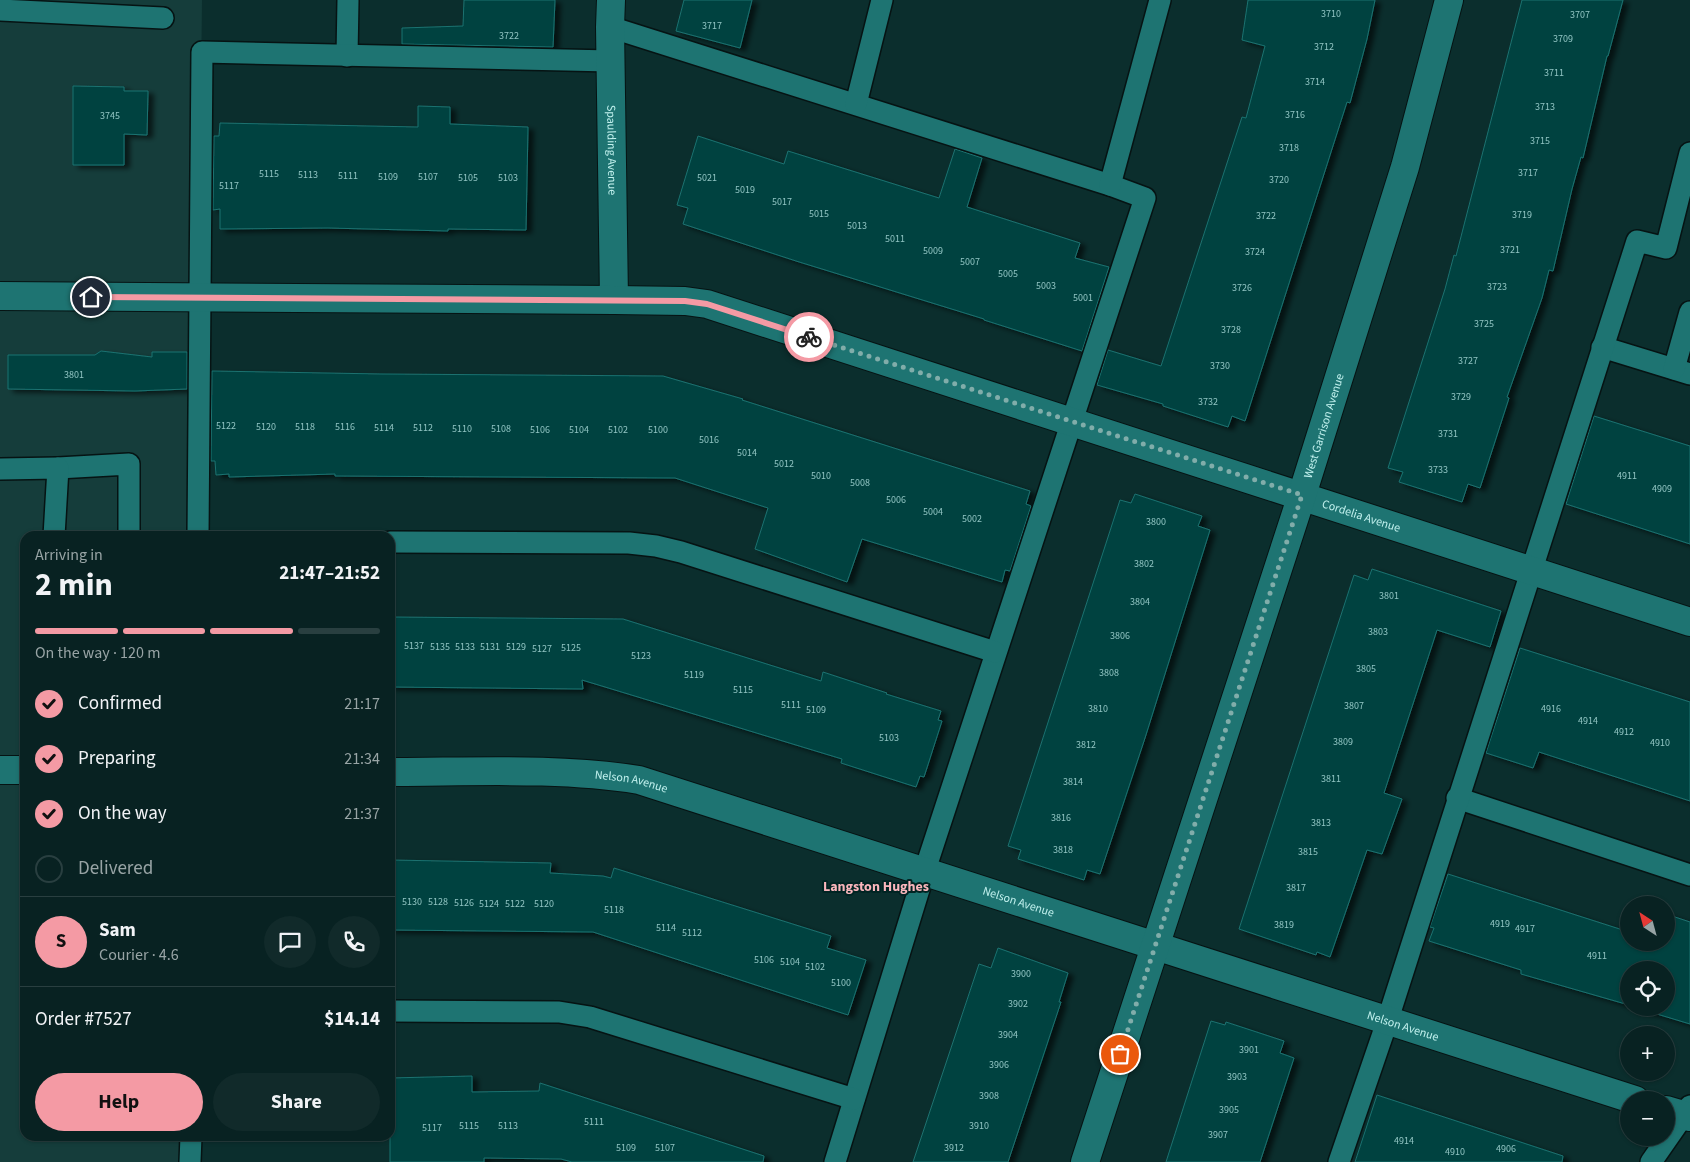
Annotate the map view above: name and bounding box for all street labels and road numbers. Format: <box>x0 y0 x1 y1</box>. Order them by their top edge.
street label: Spaulding Avenue <box>602 105 620 195</box>
street label: West Garrison Avenue <box>1300 371 1349 480</box>
street label: Cordelia Avenue <box>1320 496 1403 537</box>
street label: Nelson Avenue <box>594 767 670 798</box>
street label: Nelson Avenue <box>980 883 1056 922</box>
street label: Nelson Avenue <box>1365 1007 1441 1046</box>

